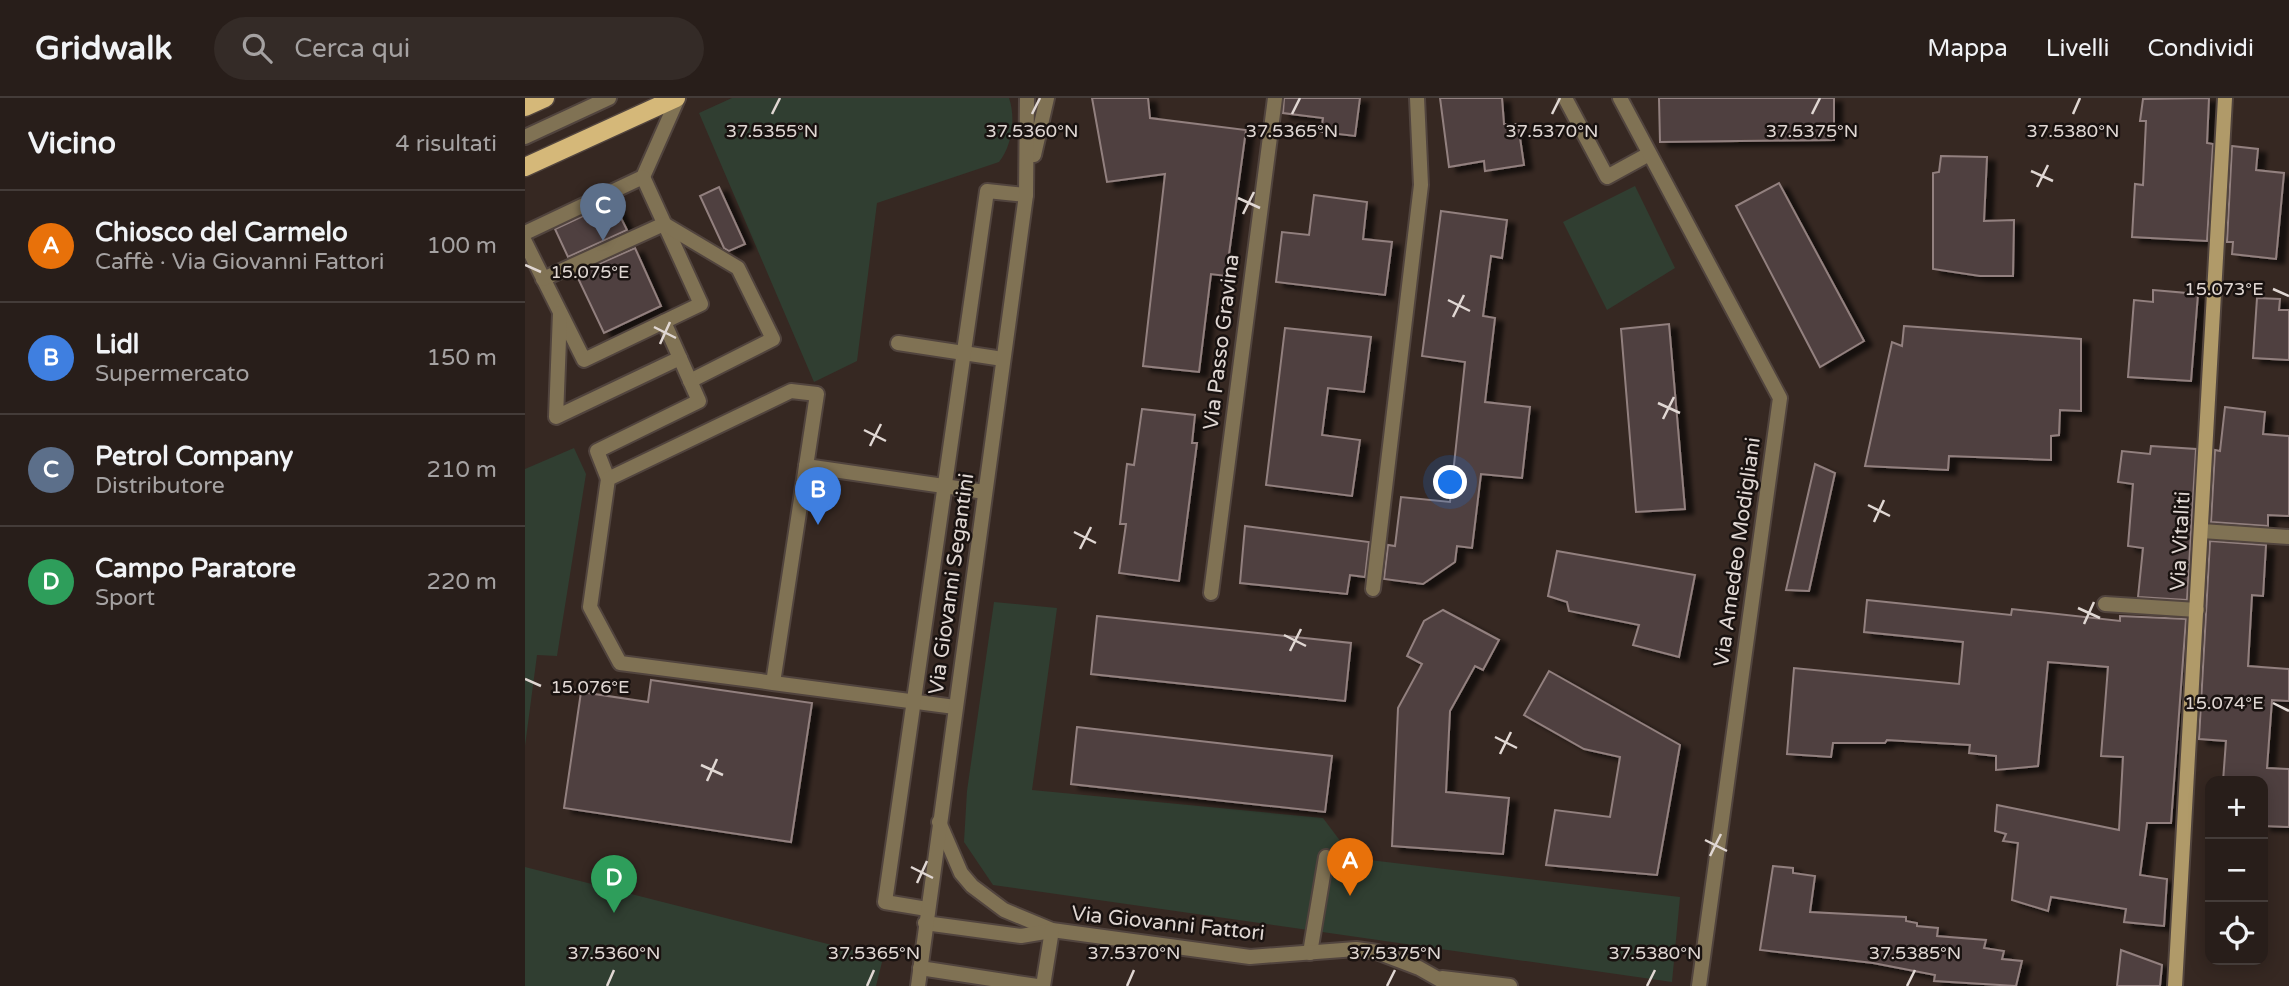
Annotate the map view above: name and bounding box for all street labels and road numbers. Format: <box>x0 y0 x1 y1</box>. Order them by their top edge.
street label: Via Passo Gravina <box>1198 253 1245 431</box>
street label: Via Amedeo Modigliani <box>1709 436 1766 669</box>
street label: Via Giovanni Segantini <box>924 472 979 696</box>
street label: Via Vitaliti <box>2165 490 2196 592</box>
street label: Via Giovanni Fattori <box>1070 901 1266 946</box>

